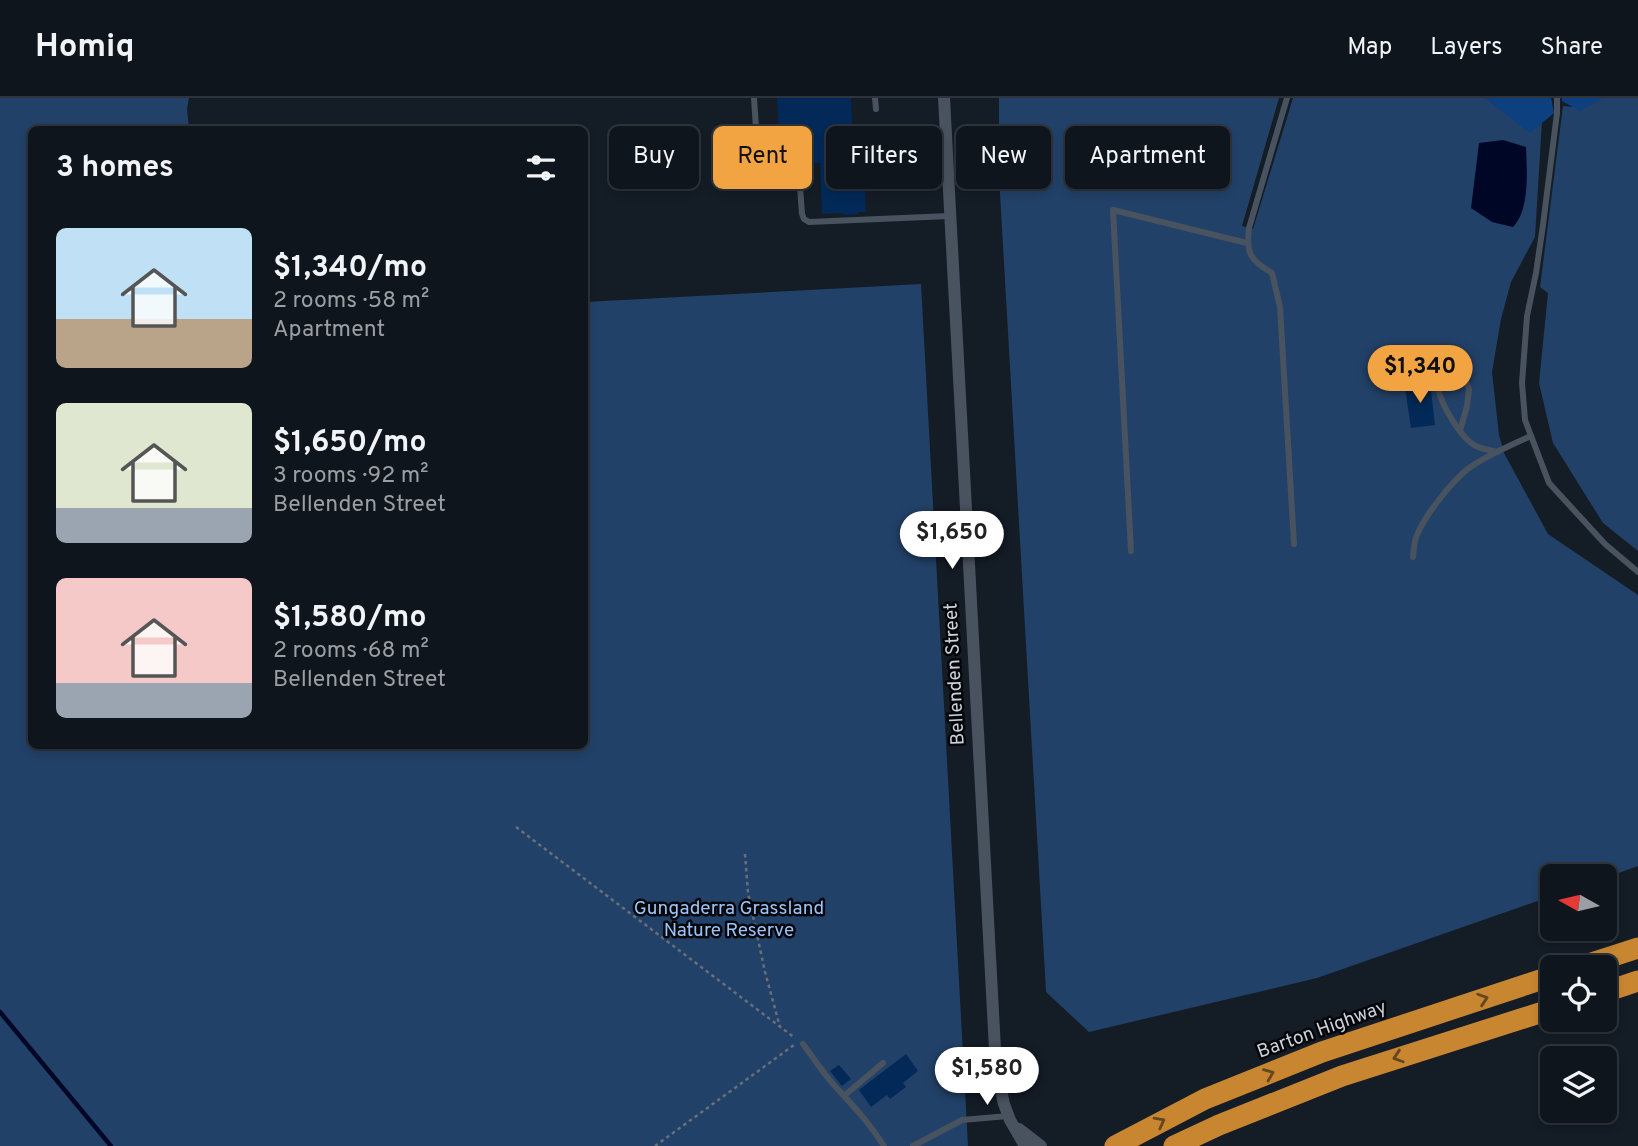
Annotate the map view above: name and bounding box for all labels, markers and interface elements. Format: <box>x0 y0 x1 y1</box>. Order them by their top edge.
text: Homiq <box>35 27 135 69</box>
text: Map <box>1347 33 1392 63</box>
text: Layers <box>1430 33 1502 63</box>
text: Share <box>1540 33 1603 63</box>
chip: Buy <box>609 126 699 189</box>
chip: Rent <box>713 126 812 189</box>
chip: Filters <box>826 126 942 189</box>
chip: New <box>956 126 1051 189</box>
chip: Apartment <box>1065 126 1230 189</box>
icon: filters <box>522 149 560 187</box>
text: 3 homes <box>56 150 174 187</box>
text: $1,340/mo <box>273 250 427 287</box>
icon: home <box>112 256 196 340</box>
text: 2 rooms · 58 m² <box>273 287 429 316</box>
text: Apartment <box>273 316 385 345</box>
pin: $1,340 <box>1363 345 1477 405</box>
text: $1,340 <box>1384 353 1456 382</box>
text: $1,650/mo <box>273 425 426 462</box>
icon: home <box>112 431 196 515</box>
text: 3 rooms · 92 m² <box>273 462 429 491</box>
text: Bellenden Street <box>273 491 446 520</box>
pin: $1,650 <box>895 512 1009 571</box>
text: $1,650 <box>916 519 988 548</box>
text: $1,580/mo <box>273 600 427 637</box>
street label: Bellenden Street <box>939 602 971 746</box>
icon: home <box>112 606 196 690</box>
text: 2 rooms · 68 m² <box>273 637 429 666</box>
text: Bellenden Street <box>273 666 446 695</box>
north arrow <box>1540 864 1617 942</box>
map controls <box>1540 864 1617 1123</box>
park label: Gungaderra Grassland Nature Reserve <box>634 897 824 943</box>
button: locate <box>1540 955 1617 1032</box>
one-way arrow <box>1477 993 1489 1007</box>
street label: Barton Highway <box>1254 995 1390 1065</box>
button: layers <box>1540 1046 1617 1123</box>
pin: $1,580 <box>930 1048 1044 1107</box>
one-way arrow <box>1392 1049 1404 1064</box>
text: $1,580 <box>951 1055 1023 1084</box>
one-way arrow <box>1262 1068 1274 1082</box>
one-way arrow <box>1153 1117 1165 1131</box>

